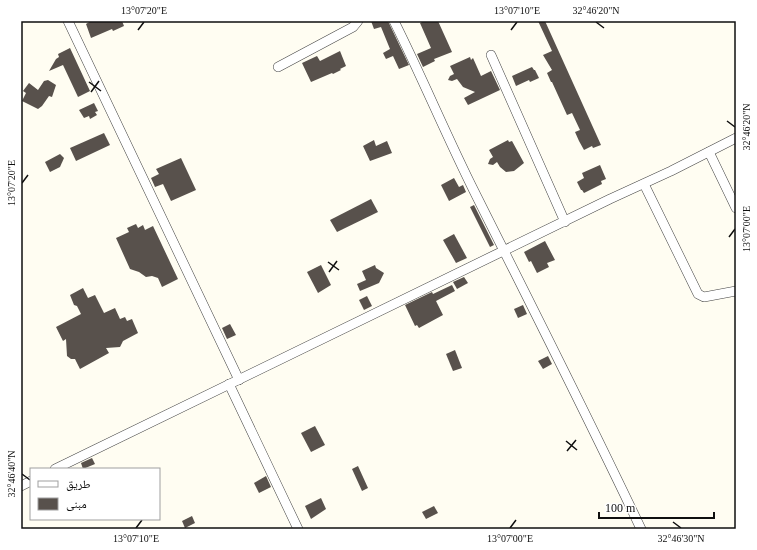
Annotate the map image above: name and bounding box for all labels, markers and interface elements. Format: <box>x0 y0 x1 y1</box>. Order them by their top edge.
text: 13°07'20"E <box>121 5 167 16</box>
text: 13°07'10"E <box>494 5 540 16</box>
text: 32°46'20"N <box>572 5 620 16</box>
text: 32°46'20"N <box>741 103 752 151</box>
text: 13°07'20"E <box>6 160 17 206</box>
text: 13°07'00"E <box>741 206 752 252</box>
text: 32°46'40"N <box>6 450 17 498</box>
legend <box>30 468 160 520</box>
text: طريق <box>66 477 91 491</box>
scale bar <box>599 494 714 520</box>
text: مبنى <box>66 497 87 511</box>
text: 100 m <box>605 501 636 515</box>
text: 13°07'10"E <box>113 533 159 544</box>
text: 13°07'00"E <box>487 533 533 544</box>
text: 32°46'30"N <box>657 533 705 544</box>

